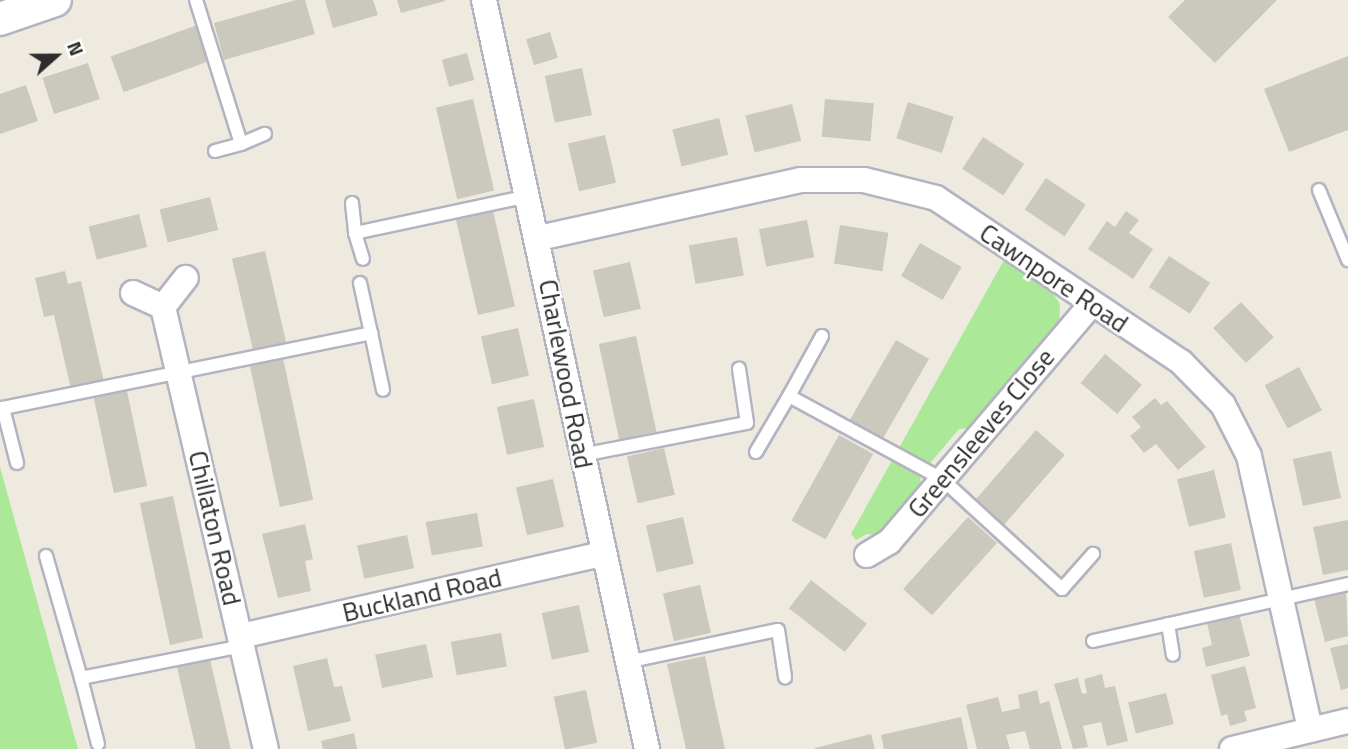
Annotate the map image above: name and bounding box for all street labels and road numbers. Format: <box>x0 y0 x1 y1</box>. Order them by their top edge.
street label: Cawnpore Road <box>974 217 1134 339</box>
street label: Charlewood Road <box>532 277 600 471</box>
street label: Greensleeves Close <box>901 342 1061 524</box>
street label: Chillaton Road <box>182 448 248 608</box>
street label: Buckland Road <box>339 562 505 628</box>

